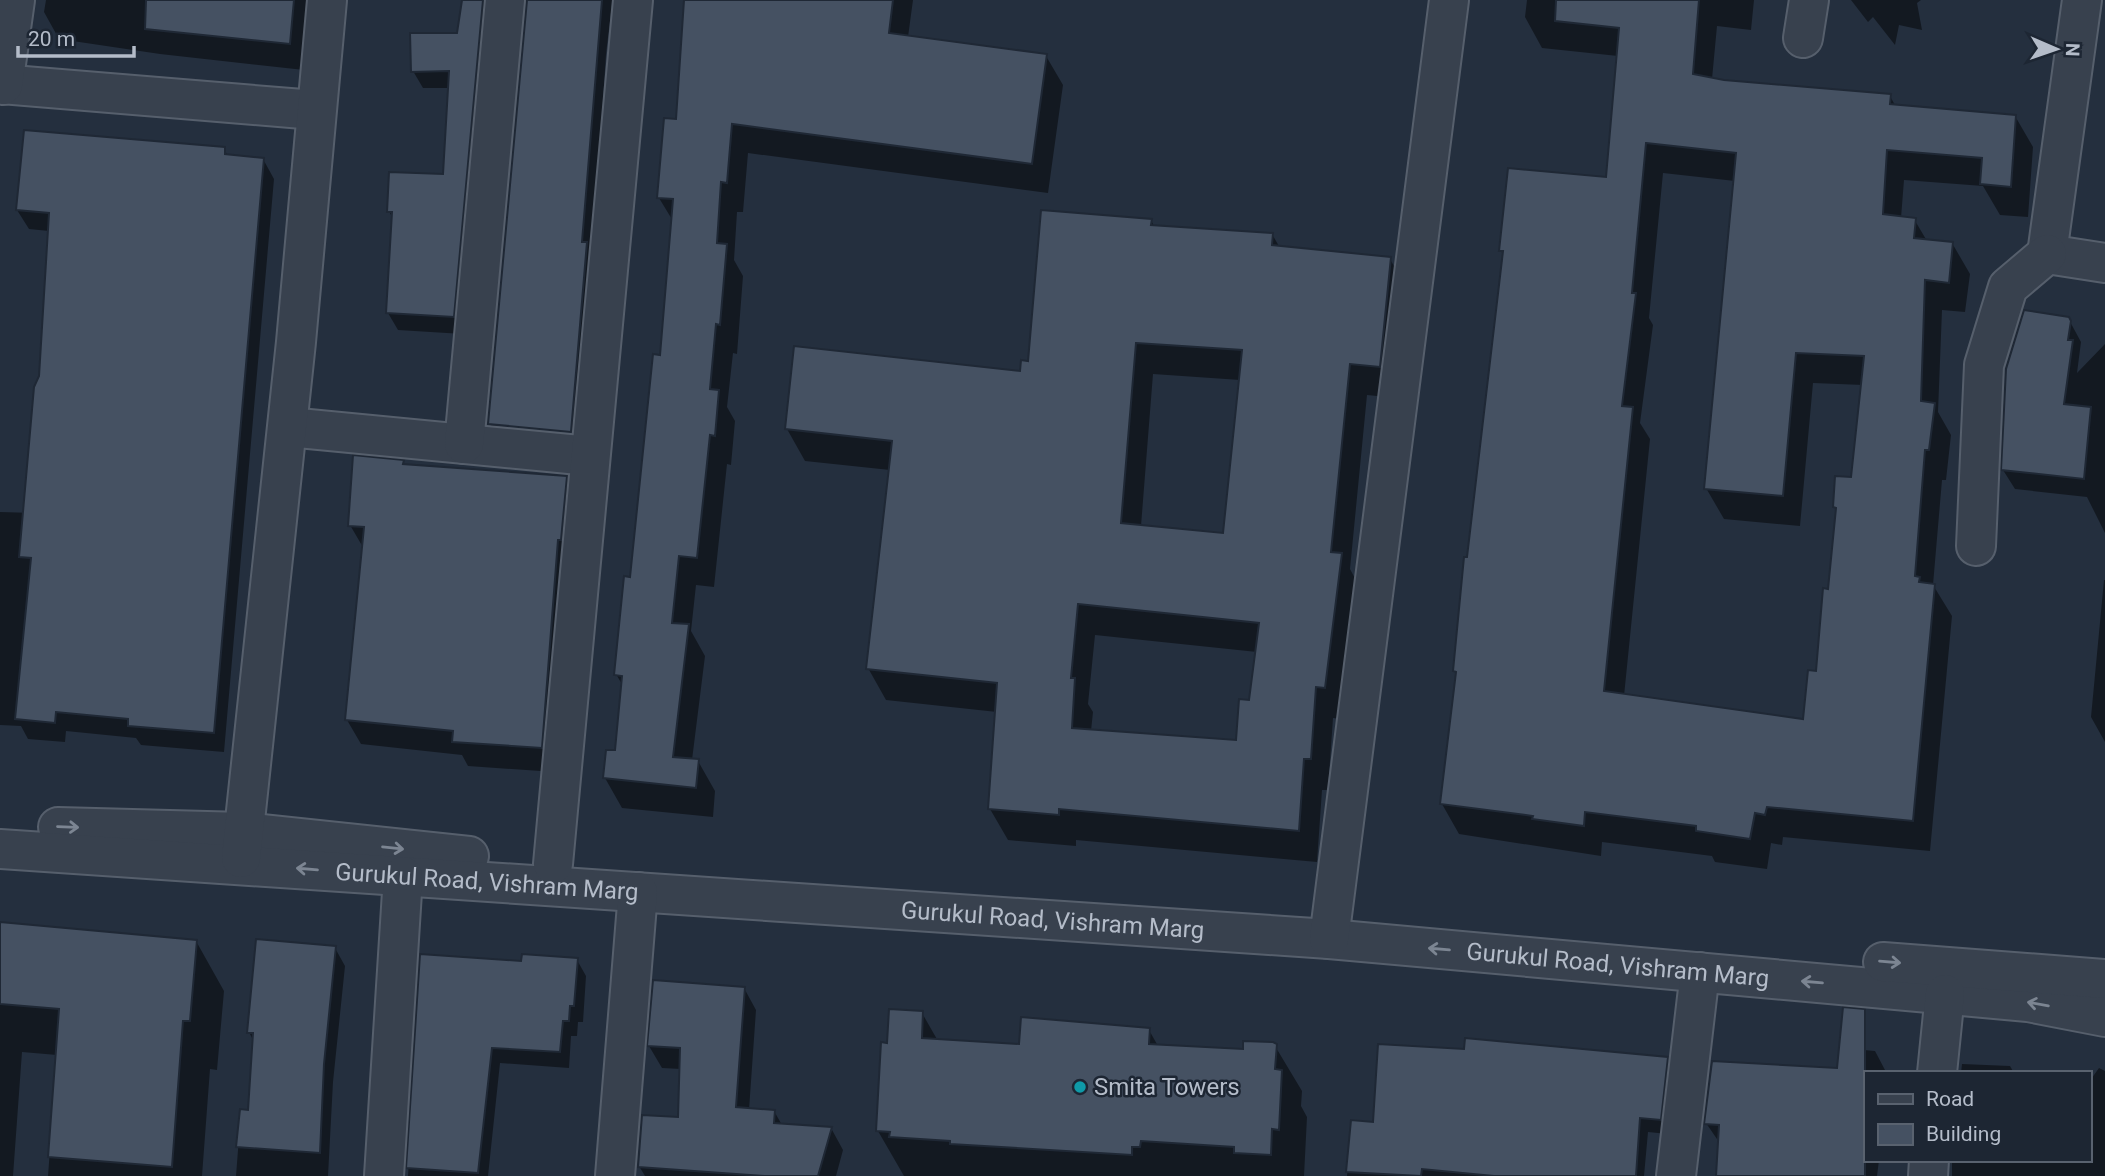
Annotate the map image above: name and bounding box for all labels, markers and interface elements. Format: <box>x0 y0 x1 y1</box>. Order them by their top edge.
scale bar <box>18 14 133 58</box>
north arrow <box>2021 14 2091 84</box>
text: 20 m <box>28 27 75 51</box>
text: N <box>2061 42 2084 57</box>
one-way arrow <box>56 821 79 834</box>
one-way arrow <box>381 842 404 855</box>
street label: Gurukul Road, Vishram Marg <box>334 858 639 906</box>
one-way arrow <box>297 862 319 875</box>
street label: Gurukul Road, Vishram Marg <box>900 896 1205 945</box>
street label: Gurukul Road, Vishram Marg <box>1465 937 1770 993</box>
one-way arrow <box>1428 942 1450 955</box>
one-way arrow <box>1878 956 1901 969</box>
one-way arrow <box>1801 975 1823 988</box>
one-way arrow <box>2027 997 2050 1010</box>
legend <box>1864 1071 2091 1162</box>
place label: Smita Towers <box>1094 1073 1240 1101</box>
marker: Smita Towers <box>1072 1079 1088 1095</box>
text: Road <box>1926 1087 1974 1111</box>
text: Building <box>1926 1122 2001 1146</box>

